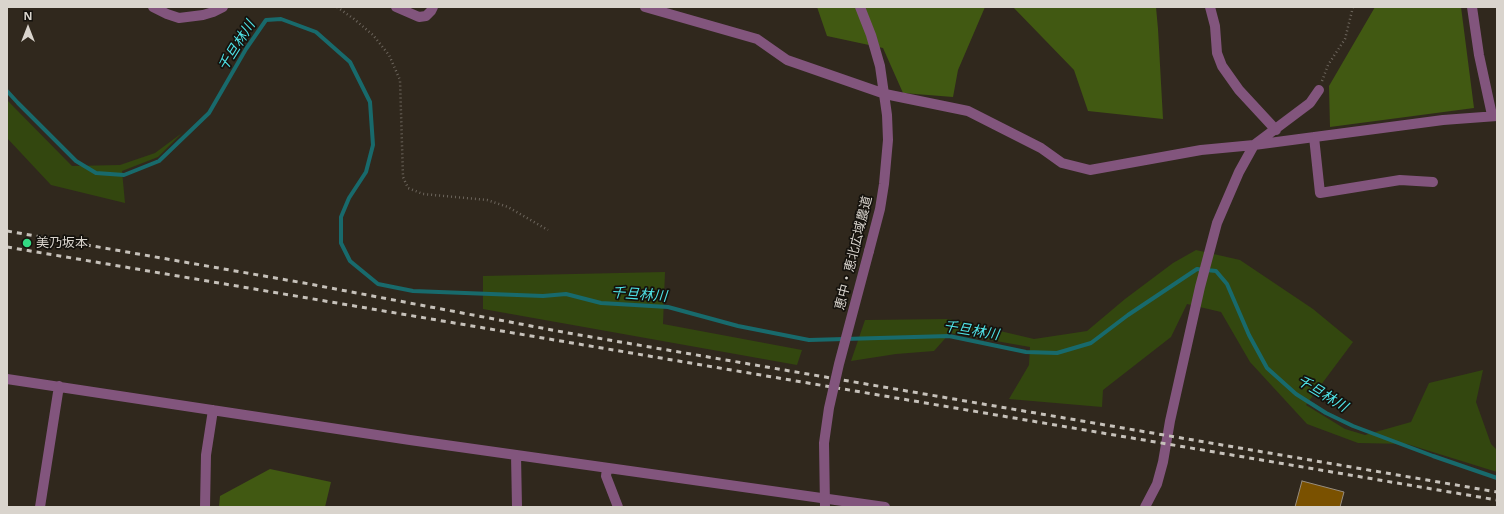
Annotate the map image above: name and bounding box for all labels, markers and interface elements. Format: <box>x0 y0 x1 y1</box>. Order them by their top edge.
north arrow <box>8 8 48 48</box>
text: N <box>24 8 32 23</box>
water label: 千旦林川 <box>215 18 259 74</box>
street label: 恵中・恵北広域農道 <box>832 194 876 312</box>
place label: 美乃坂本 <box>36 235 88 251</box>
marker: 美乃坂本 <box>21 237 33 249</box>
water label: 千旦林川 <box>610 285 668 305</box>
water label: 千旦林川 <box>942 318 1000 344</box>
water label: 千旦林川 <box>1294 372 1350 416</box>

